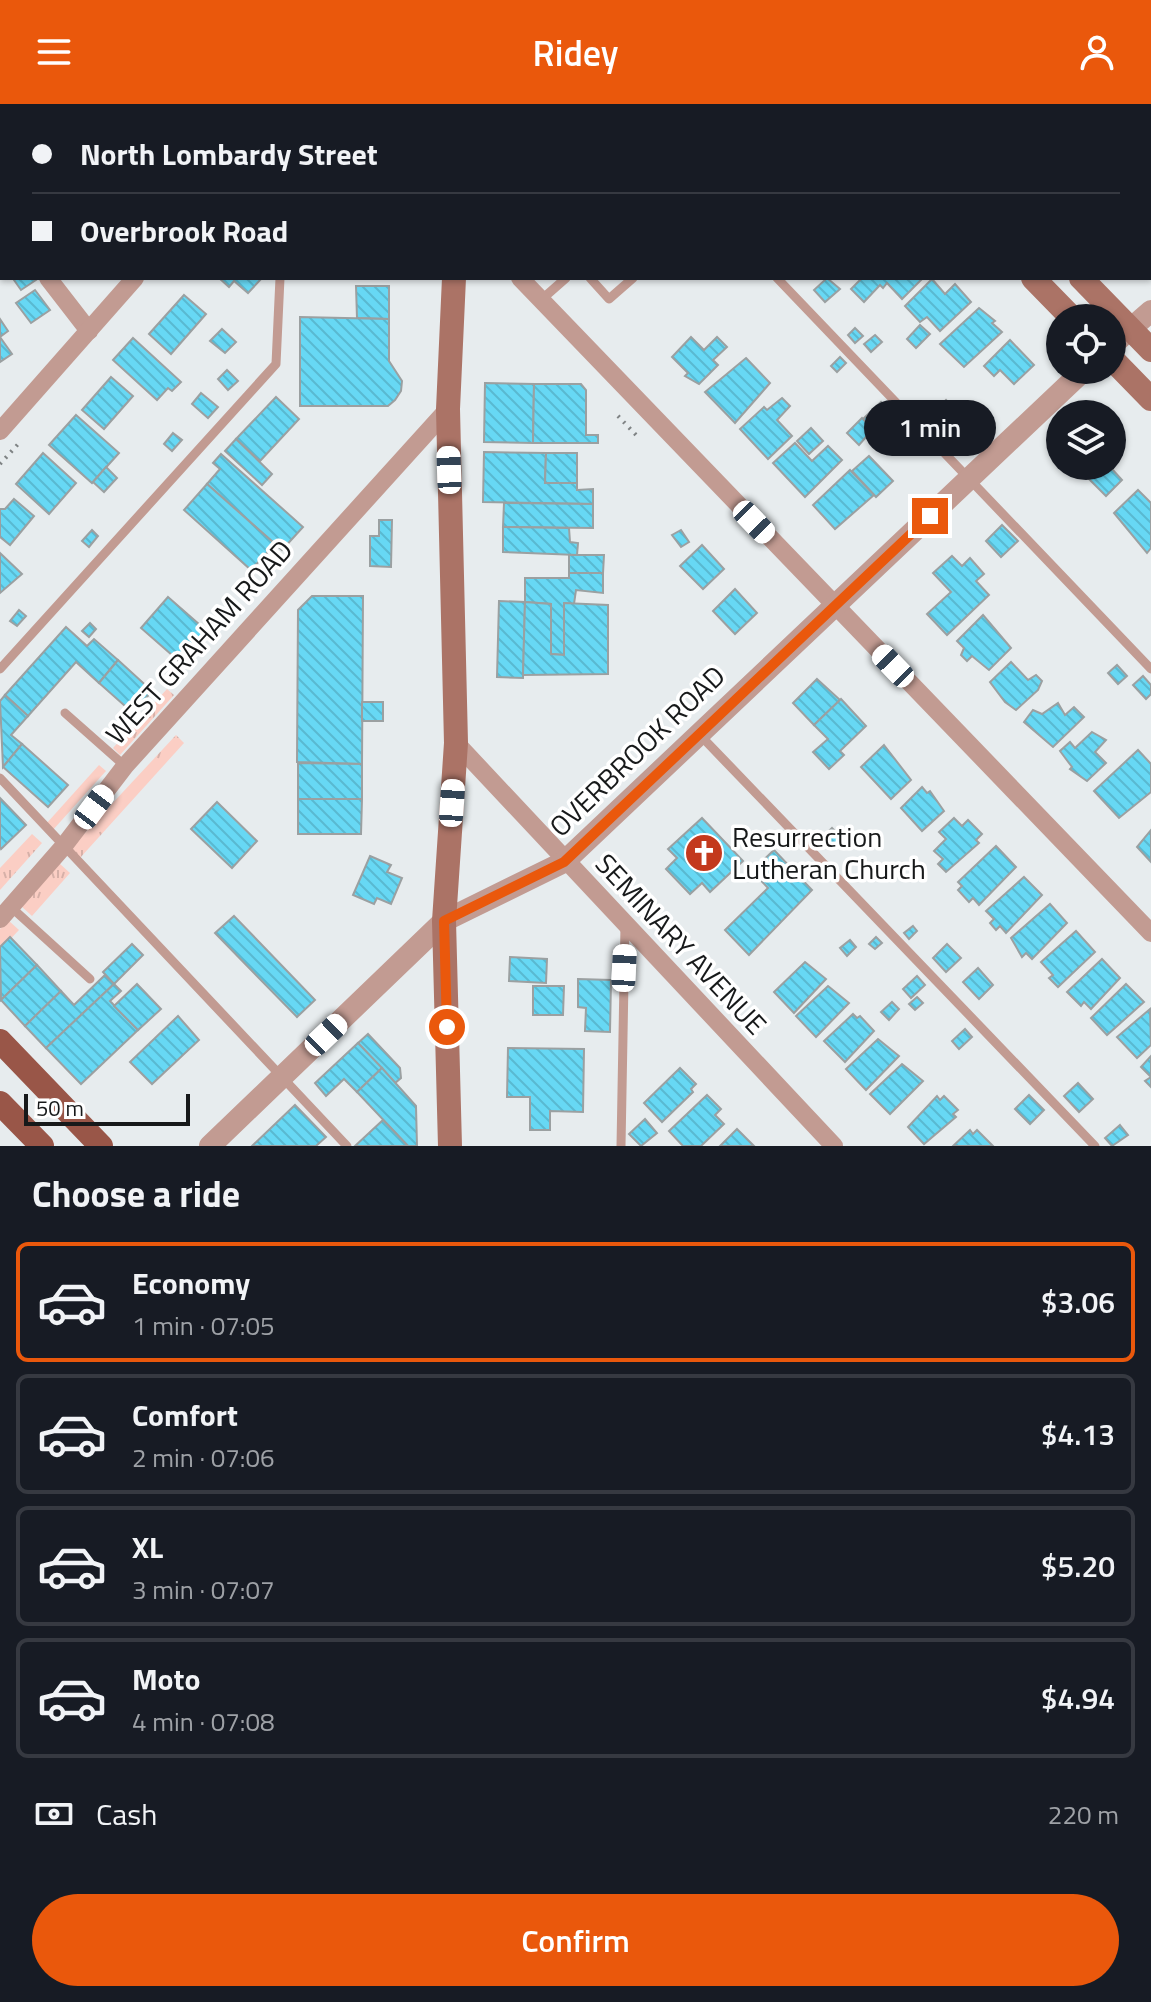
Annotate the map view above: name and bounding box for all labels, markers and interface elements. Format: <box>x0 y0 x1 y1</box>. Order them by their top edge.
text: Ridey <box>532 25 619 80</box>
icon: menu <box>32 30 76 74</box>
icon: person <box>1075 30 1119 74</box>
text: North Lombardy Street <box>80 131 378 177</box>
text: Overbrook Road <box>80 208 288 254</box>
map controls <box>1046 304 1126 480</box>
button: locate <box>1046 304 1126 384</box>
callout: 1 min <box>864 400 996 456</box>
button: layers <box>1046 400 1126 480</box>
text: 1 min <box>899 408 961 447</box>
car <box>436 446 462 494</box>
car <box>729 496 779 548</box>
route end <box>912 498 948 534</box>
street label: WEST GRAHAM ROAD <box>95 530 302 754</box>
car <box>868 640 918 692</box>
street label: OVERBROOK ROAD <box>539 655 735 846</box>
car <box>438 778 466 828</box>
car <box>70 781 118 833</box>
place label: Resurrection Lutheran Church <box>732 815 926 890</box>
church icon: Resurrection Lutheran Church <box>683 832 725 874</box>
street label: SEMINARY AVENUE <box>586 843 777 1044</box>
car <box>611 943 637 993</box>
route start <box>429 1009 465 1045</box>
car <box>300 1010 352 1060</box>
scale bar <box>24 1090 190 1126</box>
text: 50 m <box>36 1091 84 1125</box>
text: Choose a ride <box>32 1166 240 1221</box>
text: Economy <box>132 1260 250 1306</box>
icon: car <box>36 1266 108 1338</box>
text: $3.06 <box>1041 1279 1115 1325</box>
text: 1 min · 07:05 <box>132 1306 275 1345</box>
text: Comfort <box>132 1392 238 1438</box>
icon: car <box>36 1398 108 1470</box>
text: $4.13 <box>1041 1411 1115 1457</box>
text: 2 min · 07:06 <box>132 1438 275 1477</box>
text: XL <box>132 1524 163 1570</box>
icon: car <box>36 1530 108 1602</box>
text: $5.20 <box>1041 1543 1115 1589</box>
text: 3 min · 07:07 <box>132 1570 275 1609</box>
text: Moto <box>132 1656 200 1702</box>
icon: car <box>36 1662 108 1734</box>
text: $4.94 <box>1041 1675 1115 1721</box>
text: 4 min · 07:08 <box>132 1702 275 1741</box>
text: Cash <box>96 1791 157 1837</box>
icon: cash <box>32 1792 76 1836</box>
text: 220 m <box>1048 1795 1119 1834</box>
button: Confirm <box>32 1894 1119 1986</box>

